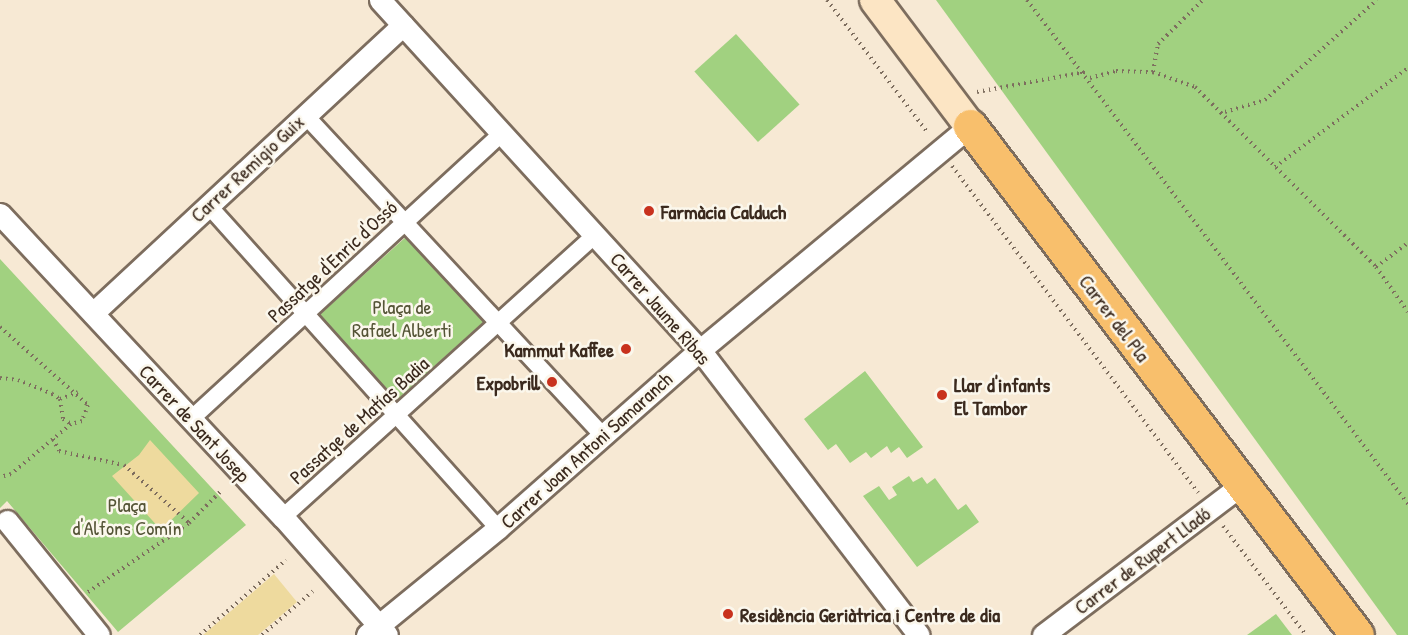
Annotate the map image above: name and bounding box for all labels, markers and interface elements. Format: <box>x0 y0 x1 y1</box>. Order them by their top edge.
street label: Carrer Remigio Guix <box>185 109 309 227</box>
street label: Passatge d'Enric d'Ossó <box>262 195 402 327</box>
place label: Farmàcia Calduch <box>661 199 786 223</box>
marker: Farmàcia Calduch <box>642 204 656 218</box>
street label: Carrer Jaume Ribas <box>606 247 716 369</box>
street label: Carrer del Pla <box>1074 270 1156 366</box>
park label: Plaça de Rafael Alberti <box>352 295 452 342</box>
place label: Kammut Kaffee <box>504 337 614 361</box>
marker: Kammut Kaffee <box>619 342 633 356</box>
street label: Passatge de Matías Badia <box>285 351 433 489</box>
street label: Carrer de Sant Josep <box>134 359 256 487</box>
street label: Carrer Joan Antoni Samaranch <box>495 367 677 533</box>
place label: Expobrill <box>477 370 540 394</box>
place label: Llar d'infants El Tambor <box>954 372 1050 419</box>
marker: Expobrill <box>545 375 559 389</box>
marker: Llar d'infants El Tambor <box>935 388 949 402</box>
park label: Plaça d'Alfons Comín <box>73 493 181 540</box>
street label: Carrer de Rupert Lladó <box>1069 501 1215 619</box>
place label: Residència Geriàtrica i Centre de dia <box>740 602 1000 626</box>
marker: Residència Geriàtrica i Centre de dia <box>721 607 735 621</box>

